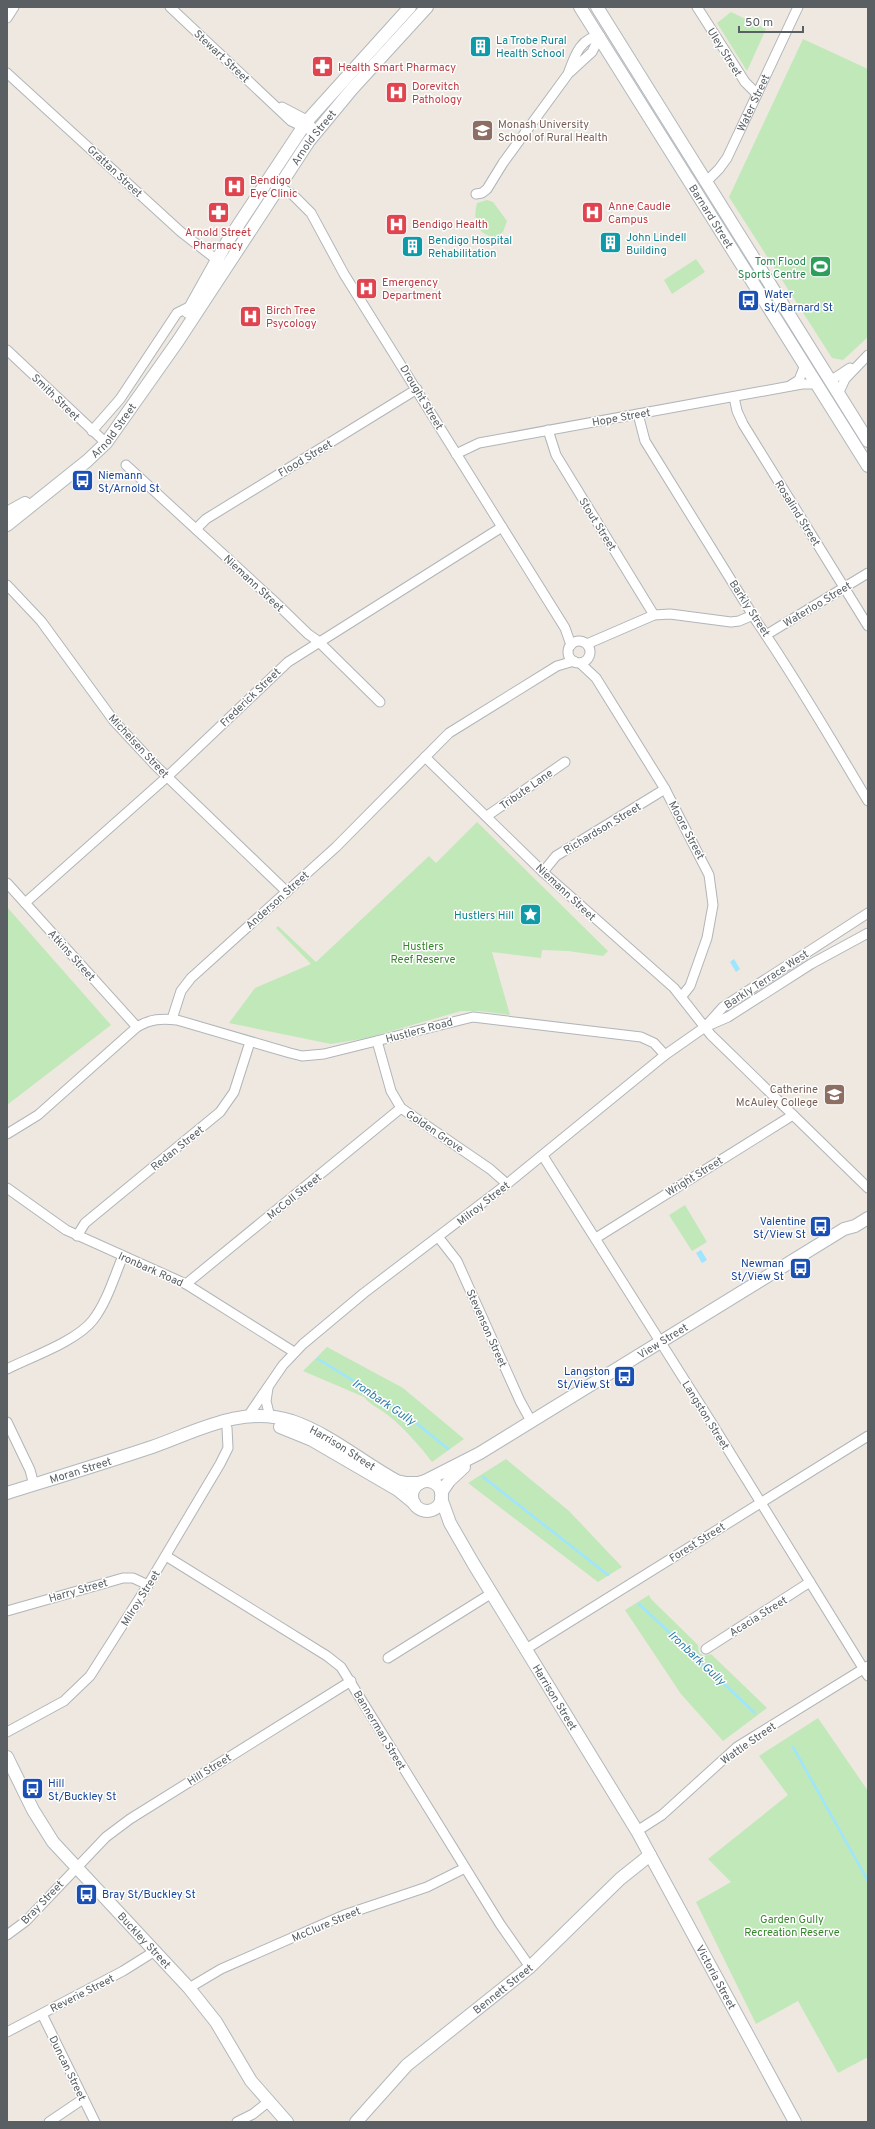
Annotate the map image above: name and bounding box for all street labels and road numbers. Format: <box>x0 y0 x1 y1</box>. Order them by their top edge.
street label: Uley Street <box>704 26 745 80</box>
street label: Stewart Street <box>190 27 252 86</box>
street label: Water Street <box>734 72 773 134</box>
street label: Arnold Street <box>289 107 340 169</box>
street label: Grattan Street <box>84 143 145 201</box>
street label: Barnard Street <box>685 182 736 251</box>
street label: Drought Street <box>396 363 446 432</box>
street label: Smith Street <box>28 371 82 424</box>
street label: Arnold Street <box>88 401 140 462</box>
street label: Hope Street <box>591 406 651 430</box>
street label: Flood Street <box>276 437 335 481</box>
street label: Rosalind Street <box>771 478 823 549</box>
street label: Stout Street <box>575 495 619 554</box>
street label: Niemann Street <box>220 552 286 615</box>
street label: Barkly Street <box>726 578 773 640</box>
street label: Waterloo Street <box>781 579 854 631</box>
street label: Frederick Street <box>217 665 284 730</box>
street label: Michelsen Street <box>105 712 171 782</box>
street label: Tribute Lane <box>497 766 556 813</box>
street label: Moore Street <box>665 799 707 862</box>
street label: Richardson Street <box>561 800 644 858</box>
street label: Niemann Street <box>532 861 598 924</box>
street label: Anderson Street <box>243 869 312 933</box>
street label: Atkins Street <box>45 927 98 984</box>
street label: Barkly Terrace West <box>722 947 811 1012</box>
street label: Hustlers Road <box>384 1015 454 1047</box>
street label: Golden Grove <box>403 1107 466 1156</box>
street label: Redan Street <box>148 1123 207 1174</box>
street label: Wright Street <box>663 1154 726 1200</box>
street label: McColl Street <box>265 1171 325 1223</box>
street label: Milroy Street <box>454 1179 513 1229</box>
street label: Ironbark Road <box>116 1249 185 1290</box>
street label: Stevenson Street <box>463 1287 510 1370</box>
street label: View Street <box>635 1321 691 1362</box>
street label: Langston Street <box>678 1378 732 1453</box>
street label: Harrison Street <box>307 1423 378 1474</box>
street label: Moran Street <box>48 1455 114 1487</box>
street label: Forest Street <box>667 1520 728 1566</box>
street label: Milroy Street <box>118 1568 164 1629</box>
street label: Harry Street <box>47 1576 109 1606</box>
street label: Acacia Street <box>727 1594 790 1640</box>
street label: Harrison Street <box>529 1662 580 1733</box>
street label: Bannerman Street <box>350 1688 408 1773</box>
street label: Wattle Street <box>718 1720 779 1768</box>
street label: Hill Street <box>185 1751 234 1789</box>
street label: Bray Street <box>18 1878 67 1928</box>
street label: McClure Street <box>290 1904 363 1946</box>
street label: Buckley Street <box>114 1910 173 1972</box>
street label: Victoria Street <box>692 1943 739 2012</box>
street label: Bennett Street <box>471 1961 536 2018</box>
street label: Reverie Street <box>48 1972 117 2016</box>
street label: Duncan Street <box>45 2034 89 2103</box>

